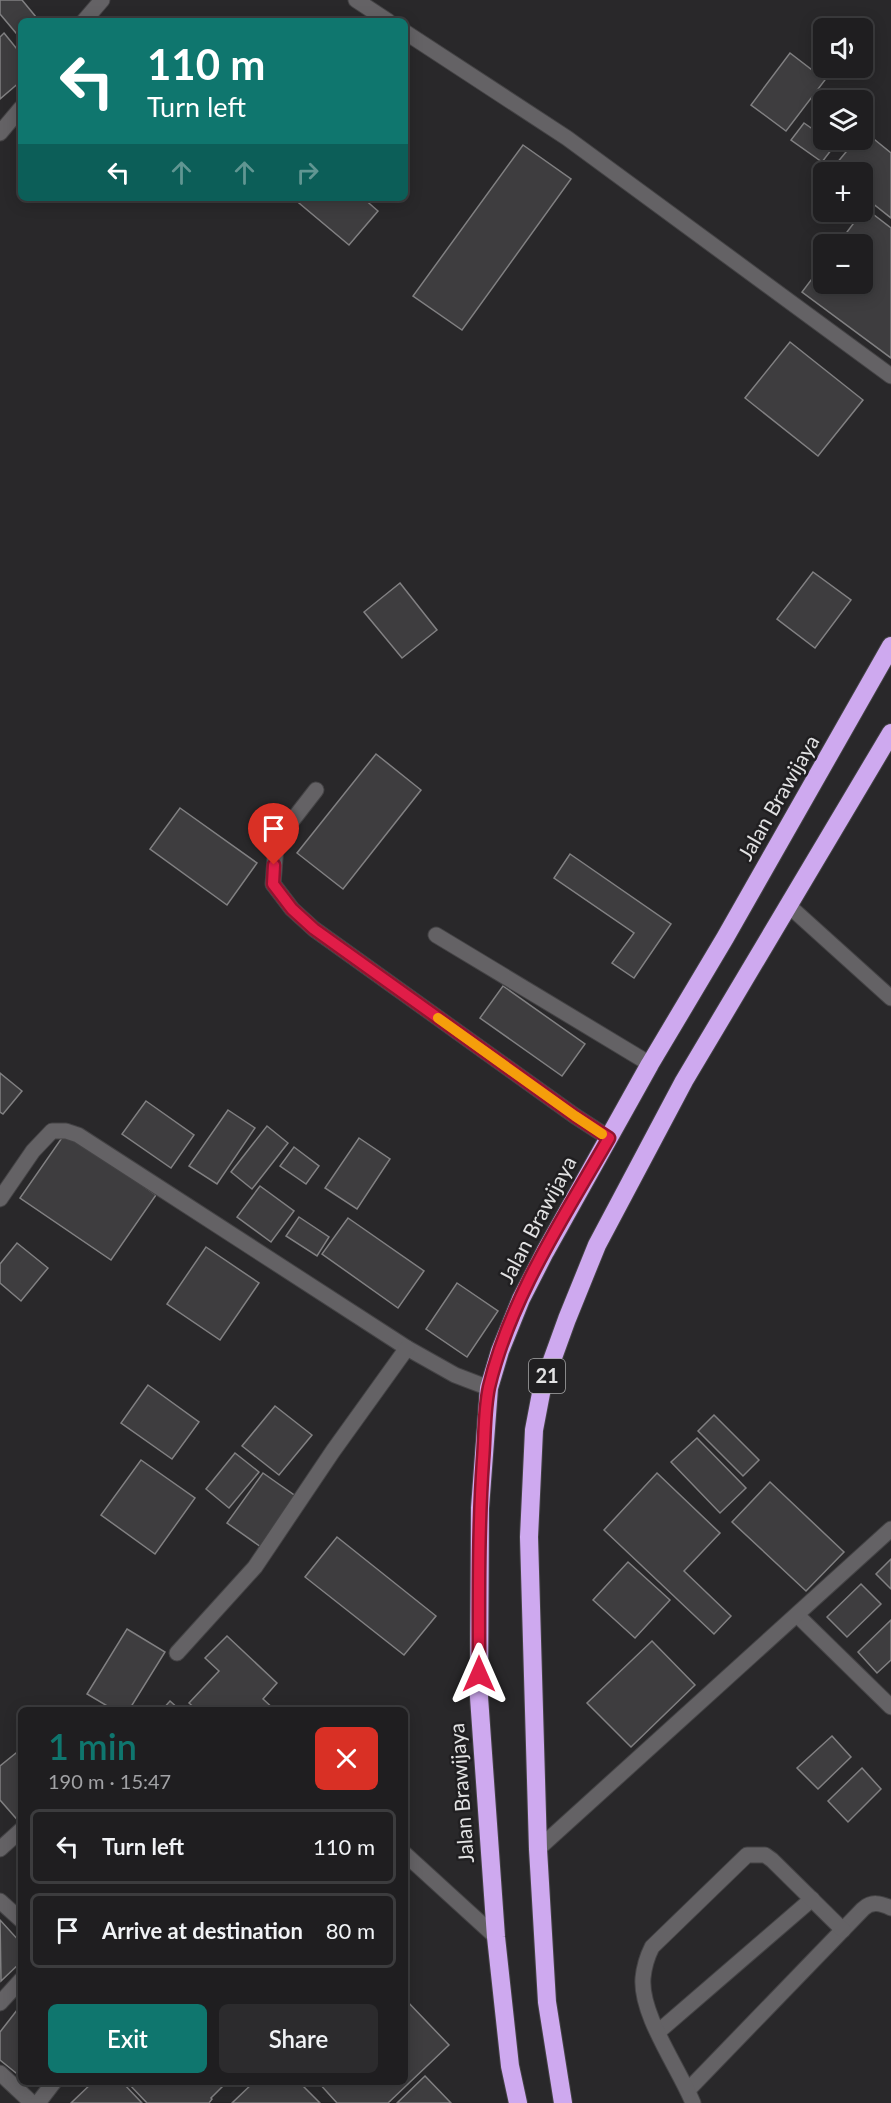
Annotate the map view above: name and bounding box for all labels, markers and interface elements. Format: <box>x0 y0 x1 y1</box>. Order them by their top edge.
map controls <box>813 18 873 294</box>
button: sound <box>813 18 873 78</box>
text: 110 m <box>147 39 265 89</box>
icon: left <box>48 42 126 120</box>
text: Turn left <box>147 90 246 123</box>
button: layers <box>813 90 873 150</box>
icon: left <box>102 156 135 189</box>
icon: ahead <box>165 156 198 189</box>
icon: ahead <box>228 156 261 189</box>
icon: right <box>291 156 324 189</box>
button: + <box>813 162 873 222</box>
button: − <box>813 234 873 294</box>
street label: Jalan Brawijaya <box>732 730 824 864</box>
pin <box>248 803 299 865</box>
icon: arrive <box>257 812 290 845</box>
street label: Jalan Brawijaya <box>493 1151 581 1287</box>
road number: 21 <box>529 1359 565 1393</box>
position arrow <box>447 1642 511 1706</box>
street label: Jalan Brawijaya <box>443 1722 478 1864</box>
text: 1 min <box>48 1724 137 1768</box>
button: close <box>315 1727 378 1790</box>
text: 190 m · 15:47 <box>48 1769 171 1793</box>
icon: left <box>51 1830 84 1863</box>
text: Turn left <box>102 1833 184 1860</box>
text: 110 m <box>313 1833 375 1860</box>
icon: arrive <box>51 1914 84 1947</box>
text: Arrive at destination <box>102 1917 303 1944</box>
text: 80 m <box>326 1917 375 1944</box>
button: Exit <box>48 2004 207 2073</box>
button: Share <box>219 2004 378 2073</box>

